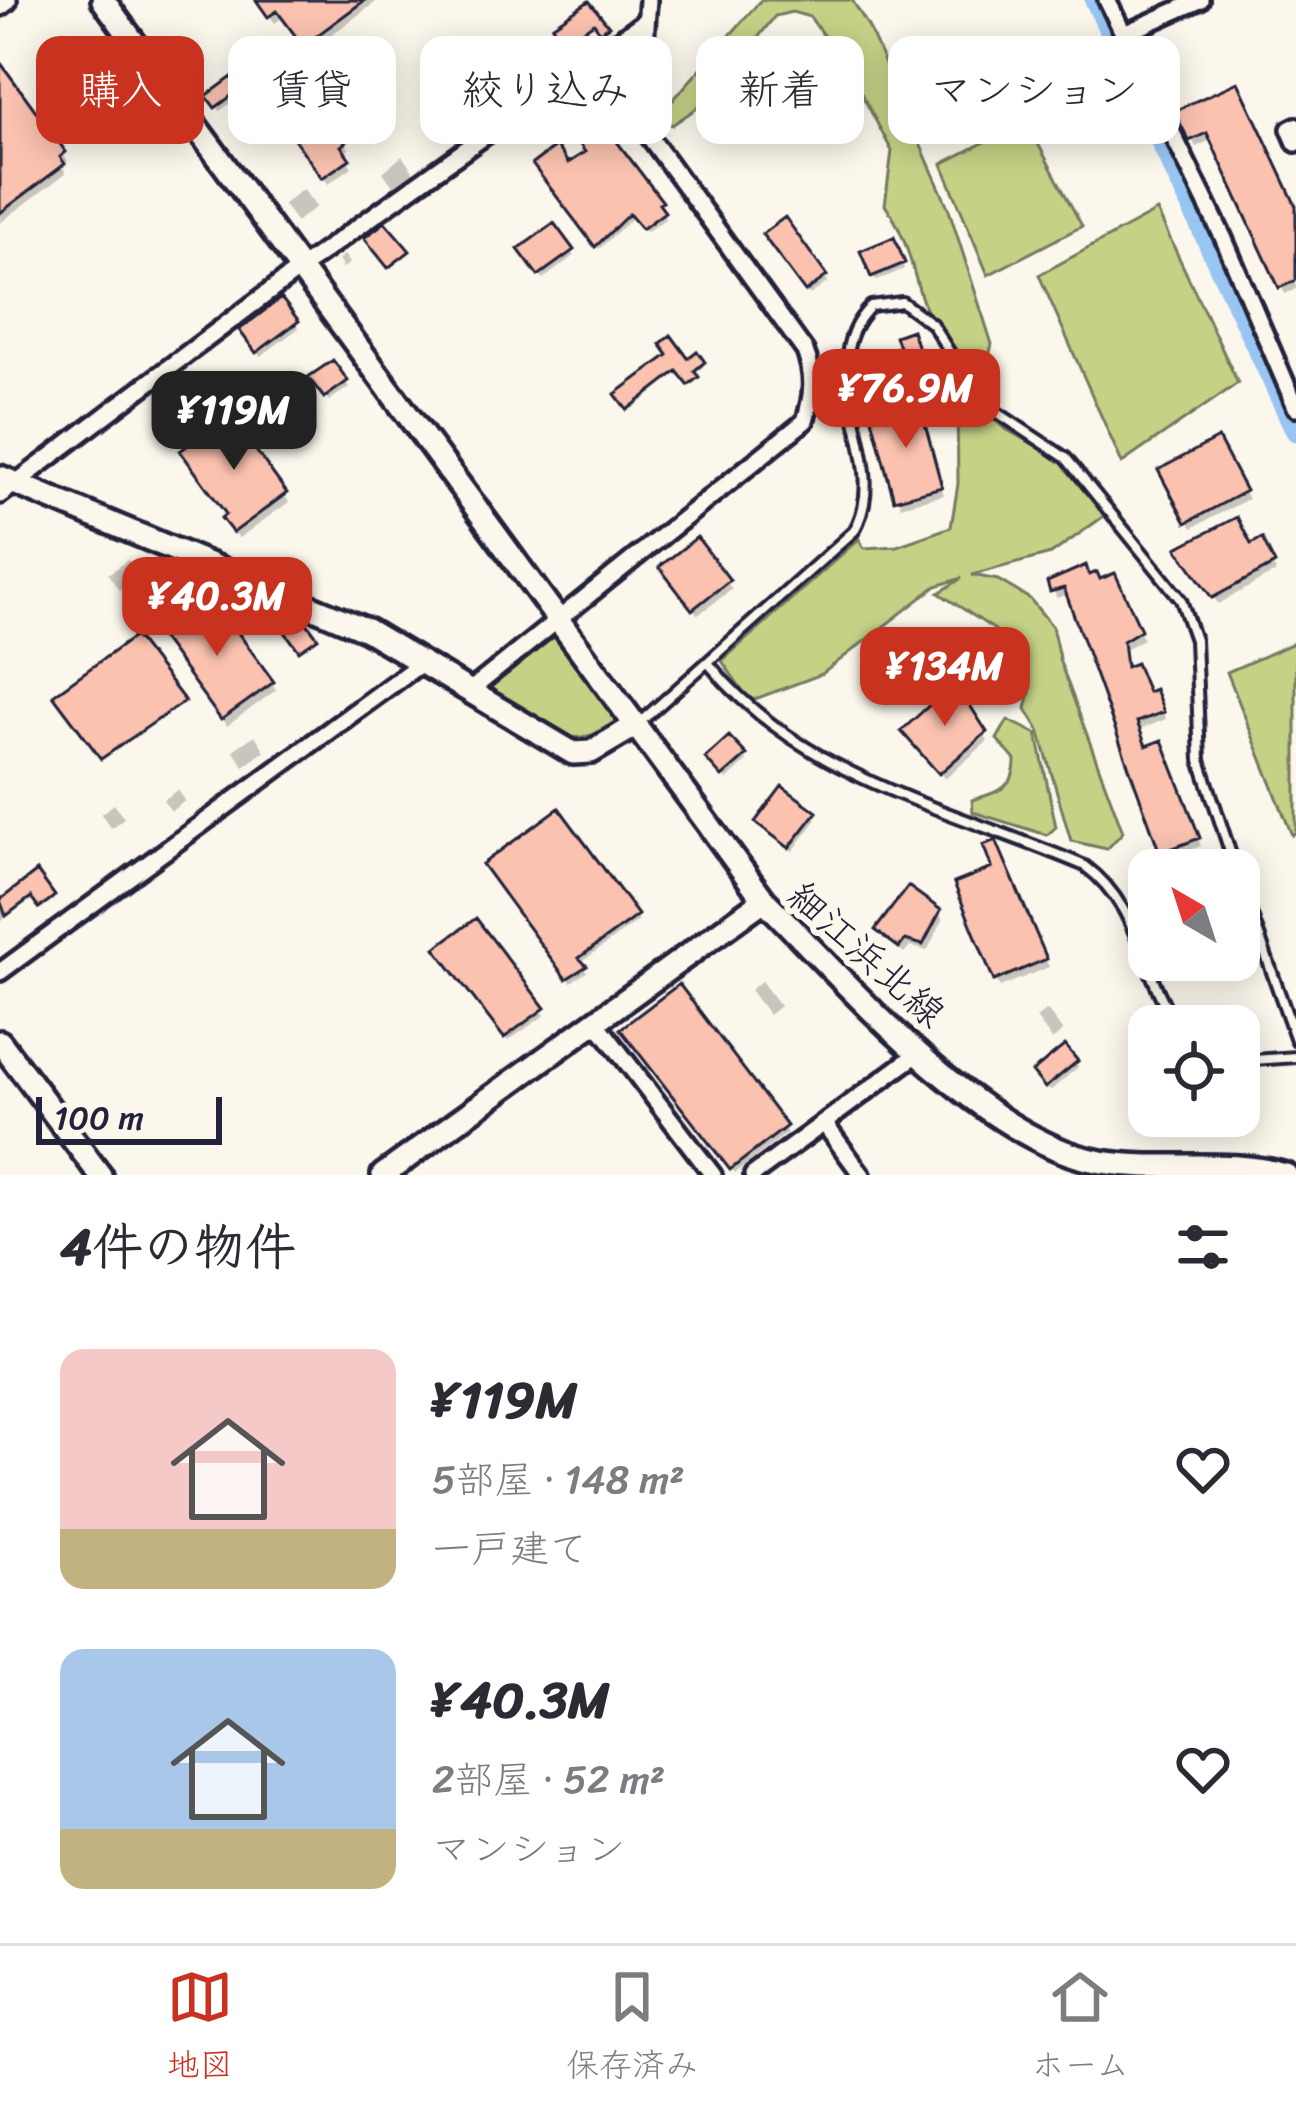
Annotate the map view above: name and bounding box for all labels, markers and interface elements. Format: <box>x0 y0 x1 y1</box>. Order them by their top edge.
chip: 購入 <box>36 36 204 144</box>
chip: 賃貸 <box>228 36 396 144</box>
chip: 絞り込み <box>420 36 672 144</box>
chip: 新着 <box>696 36 864 144</box>
chip: マンション <box>888 36 1180 144</box>
pin: ¥76.9M <box>808 349 1004 451</box>
text: ¥76.9M <box>839 353 973 422</box>
pin: ¥119M <box>150 371 318 473</box>
text: ¥119M <box>179 375 289 444</box>
pin: ¥40.3M <box>119 557 315 659</box>
text: ¥40.3M <box>149 561 285 630</box>
pin: ¥134M <box>861 627 1029 729</box>
text: ¥134M <box>887 631 1003 700</box>
north arrow <box>1128 849 1260 981</box>
map controls <box>1128 849 1260 1137</box>
street label: 細江浜北線 <box>771 863 963 1045</box>
button: locate <box>1128 1005 1260 1137</box>
text: 100 m <box>54 1089 144 1147</box>
scale bar <box>36 1091 222 1144</box>
text: 4件の物件 <box>60 1202 296 1292</box>
icon: filters <box>1170 1214 1236 1280</box>
text: ¥119M <box>432 1355 577 1445</box>
icon: home <box>156 1397 300 1541</box>
icon: heart <box>1170 1436 1236 1502</box>
text: 5部屋 · 148 m² <box>432 1445 685 1514</box>
text: 一戸建て <box>432 1514 588 1583</box>
text: ¥40.3M <box>432 1655 609 1745</box>
icon: home <box>156 1697 300 1841</box>
icon: heart <box>1170 1736 1236 1802</box>
text: 2部屋 · 52 m² <box>432 1745 665 1814</box>
text: マンション <box>432 1814 625 1883</box>
tab: 地図 <box>167 1964 233 2094</box>
tab: 保存済み <box>566 1964 698 2094</box>
tab: ホーム <box>1032 1964 1129 2094</box>

